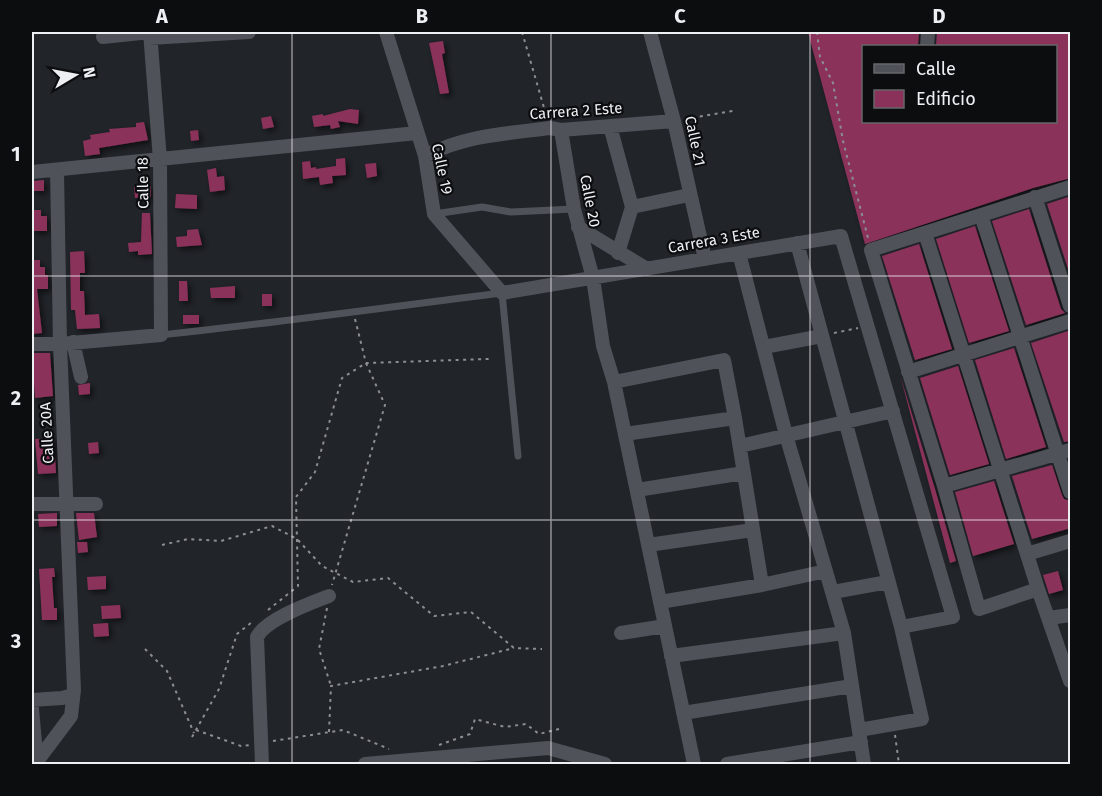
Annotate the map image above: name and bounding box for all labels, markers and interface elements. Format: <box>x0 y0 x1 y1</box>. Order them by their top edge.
text: A <box>155 4 169 28</box>
text: B <box>416 4 428 28</box>
text: C <box>674 4 686 28</box>
text: D <box>932 4 946 28</box>
north arrow <box>45 45 105 105</box>
legend <box>862 45 1057 123</box>
text: Calle <box>916 58 956 80</box>
text: N <box>79 66 100 79</box>
text: Edificio <box>916 88 976 110</box>
street label: Carrera 2 Este <box>529 99 623 123</box>
street label: Calle 21 <box>681 114 709 168</box>
text: 1 <box>11 142 21 166</box>
street label: Calle 19 <box>428 142 456 196</box>
street label: Calle 18 <box>134 157 152 209</box>
street label: Calle 20 <box>576 173 604 229</box>
street label: Carrera 3 Este <box>667 223 761 257</box>
text: 2 <box>11 386 21 410</box>
street label: Calle 20A <box>36 401 58 464</box>
text: 3 <box>10 629 21 653</box>

